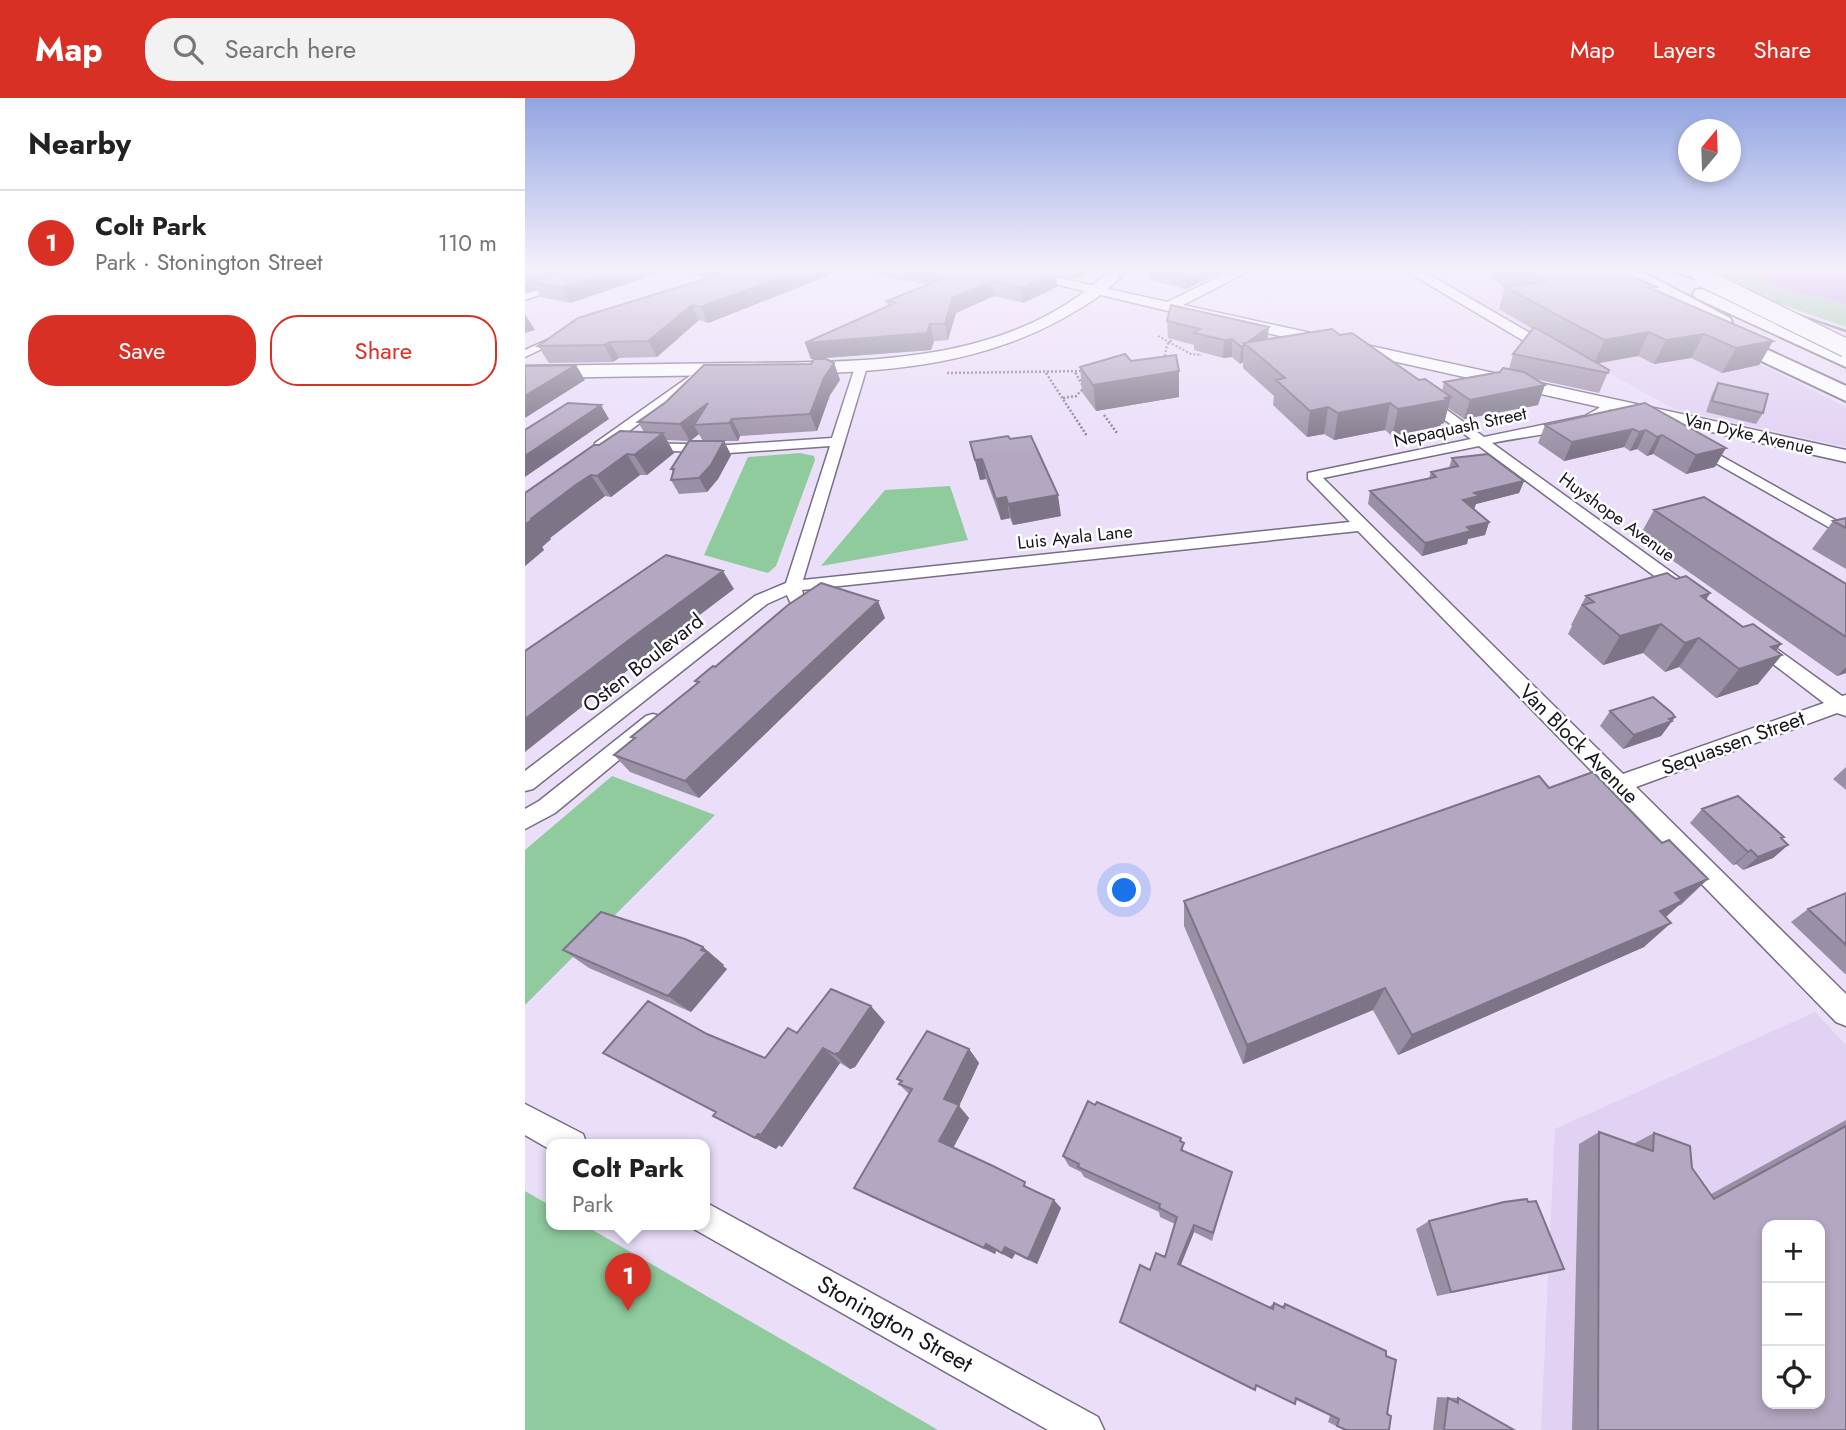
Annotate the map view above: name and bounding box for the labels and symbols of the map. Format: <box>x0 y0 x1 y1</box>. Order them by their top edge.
north arrow <box>1678 119 1741 182</box>
street label: Nepaquash Street <box>1391 400 1530 454</box>
street label: Van Dyke Avenue <box>1682 406 1816 462</box>
street label: Huyshope Avenue <box>1554 466 1680 568</box>
street label: Luis Ayala Lane <box>1016 518 1134 556</box>
street label: Osten Boulevard <box>576 606 710 720</box>
street label: Van Block Avenue <box>1512 677 1646 811</box>
street label: Sequassen Street <box>1657 703 1809 783</box>
your location <box>1107 873 1141 907</box>
pin: 1 <box>605 1253 651 1311</box>
street label: Stonington Street <box>811 1266 980 1381</box>

